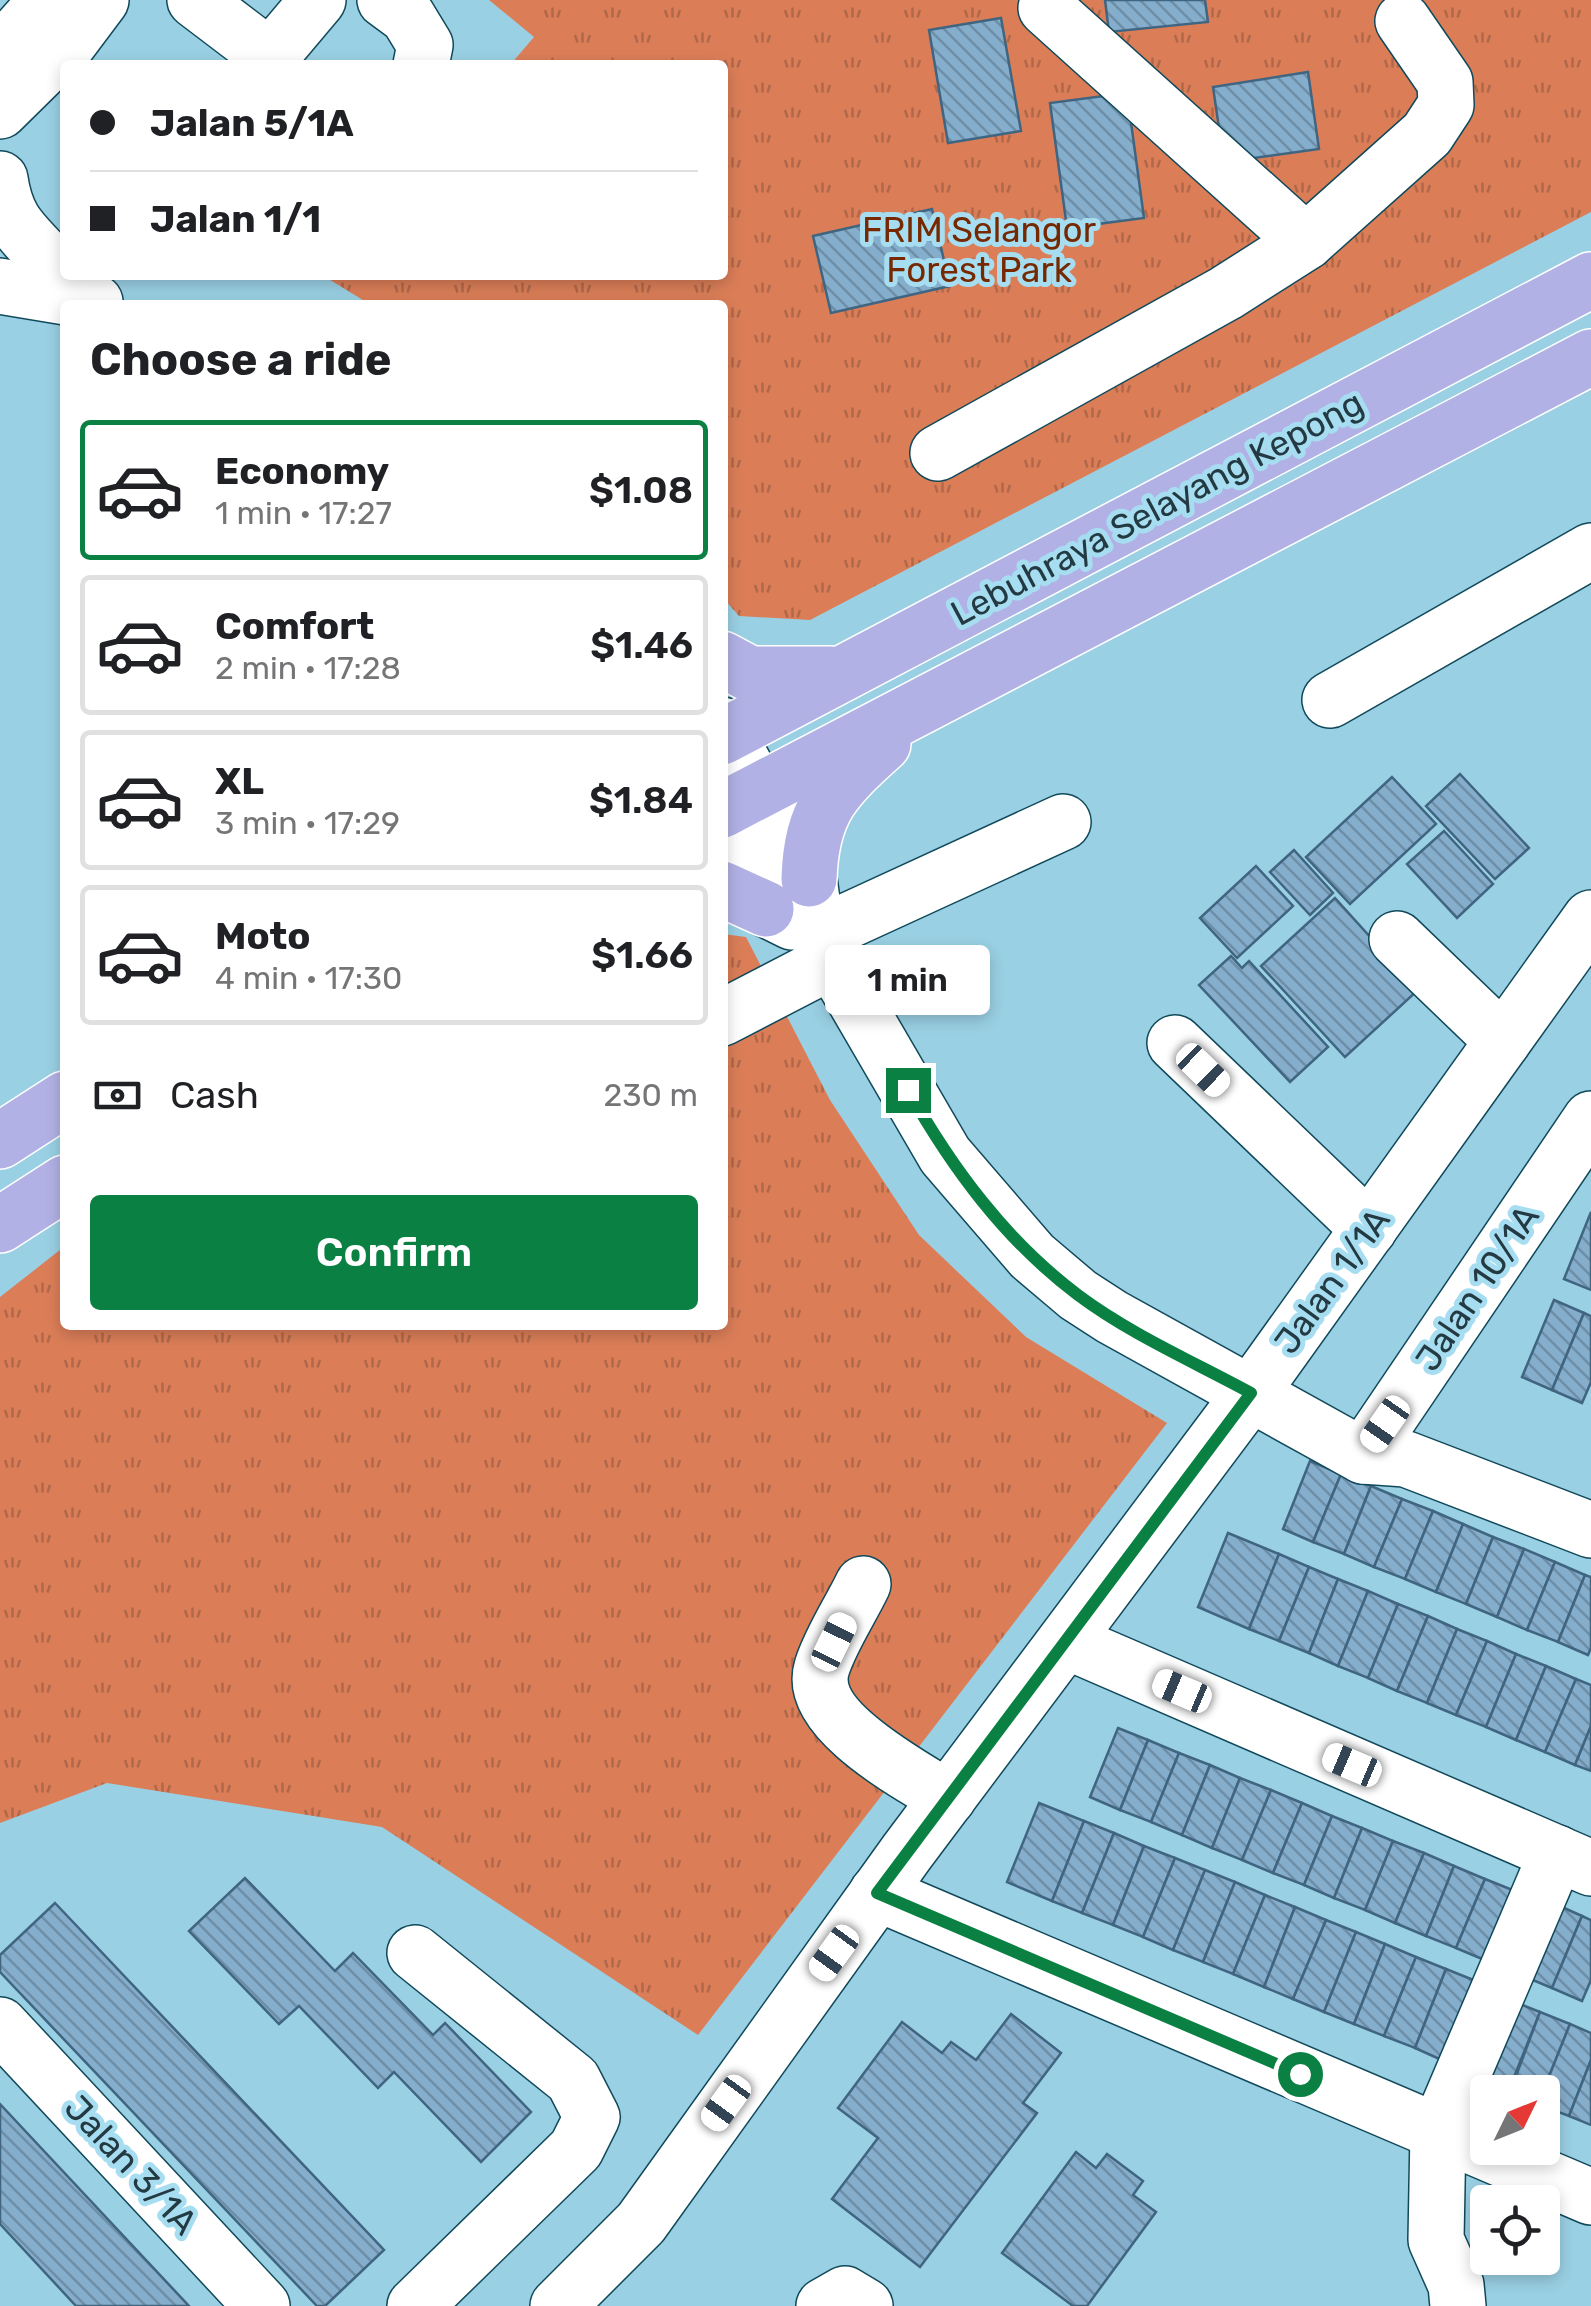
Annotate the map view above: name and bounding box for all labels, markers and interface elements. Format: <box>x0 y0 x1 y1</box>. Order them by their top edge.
text: Jalan 5/1A <box>150 100 354 146</box>
text: Jalan 1/1 <box>150 196 321 242</box>
park label: FRIM Selangor Forest Park <box>862 209 1096 291</box>
text: Choose a ride <box>90 333 392 386</box>
street label: Lebuhraya Selayang Kepong <box>944 381 1370 635</box>
icon: car <box>95 445 185 535</box>
text: Economy <box>215 448 389 494</box>
text: $1.08 <box>589 467 693 513</box>
text: 1 min · 17:27 <box>215 494 392 532</box>
icon: car <box>95 600 185 690</box>
text: Comfort <box>215 603 374 649</box>
text: $1.46 <box>590 622 693 668</box>
text: 2 min · 17:28 <box>215 649 401 687</box>
icon: car <box>95 755 185 845</box>
text: XL <box>215 758 264 804</box>
text: $1.84 <box>589 777 693 823</box>
text: 3 min · 17:29 <box>215 804 400 842</box>
icon: car <box>95 910 185 1000</box>
text: Moto <box>215 913 311 959</box>
text: $1.66 <box>591 932 693 978</box>
callout: 1 min <box>826 945 990 1015</box>
text: 4 min · 17:30 <box>215 959 402 997</box>
text: 1 min <box>867 961 948 999</box>
car <box>1171 1038 1235 1102</box>
icon: cash <box>90 1068 145 1123</box>
route end <box>886 1068 931 1113</box>
text: Cash <box>170 1072 259 1118</box>
text: 230 m <box>603 1076 698 1114</box>
button: Confirm <box>90 1195 698 1310</box>
street label: Jalan 10/1A <box>1406 1197 1548 1379</box>
street label: Jalan 1/1A <box>1265 1200 1399 1362</box>
car <box>1356 1391 1414 1457</box>
car <box>807 1608 861 1676</box>
car <box>1149 1665 1215 1717</box>
car <box>1319 1739 1385 1791</box>
car <box>804 1920 864 1986</box>
route start <box>1278 2052 1323 2097</box>
car <box>696 2070 756 2136</box>
north arrow <box>1470 2075 1560 2165</box>
map controls <box>1470 2075 1560 2275</box>
street label: Jalan 3/1A <box>56 2087 206 2243</box>
button: locate <box>1470 2185 1560 2275</box>

